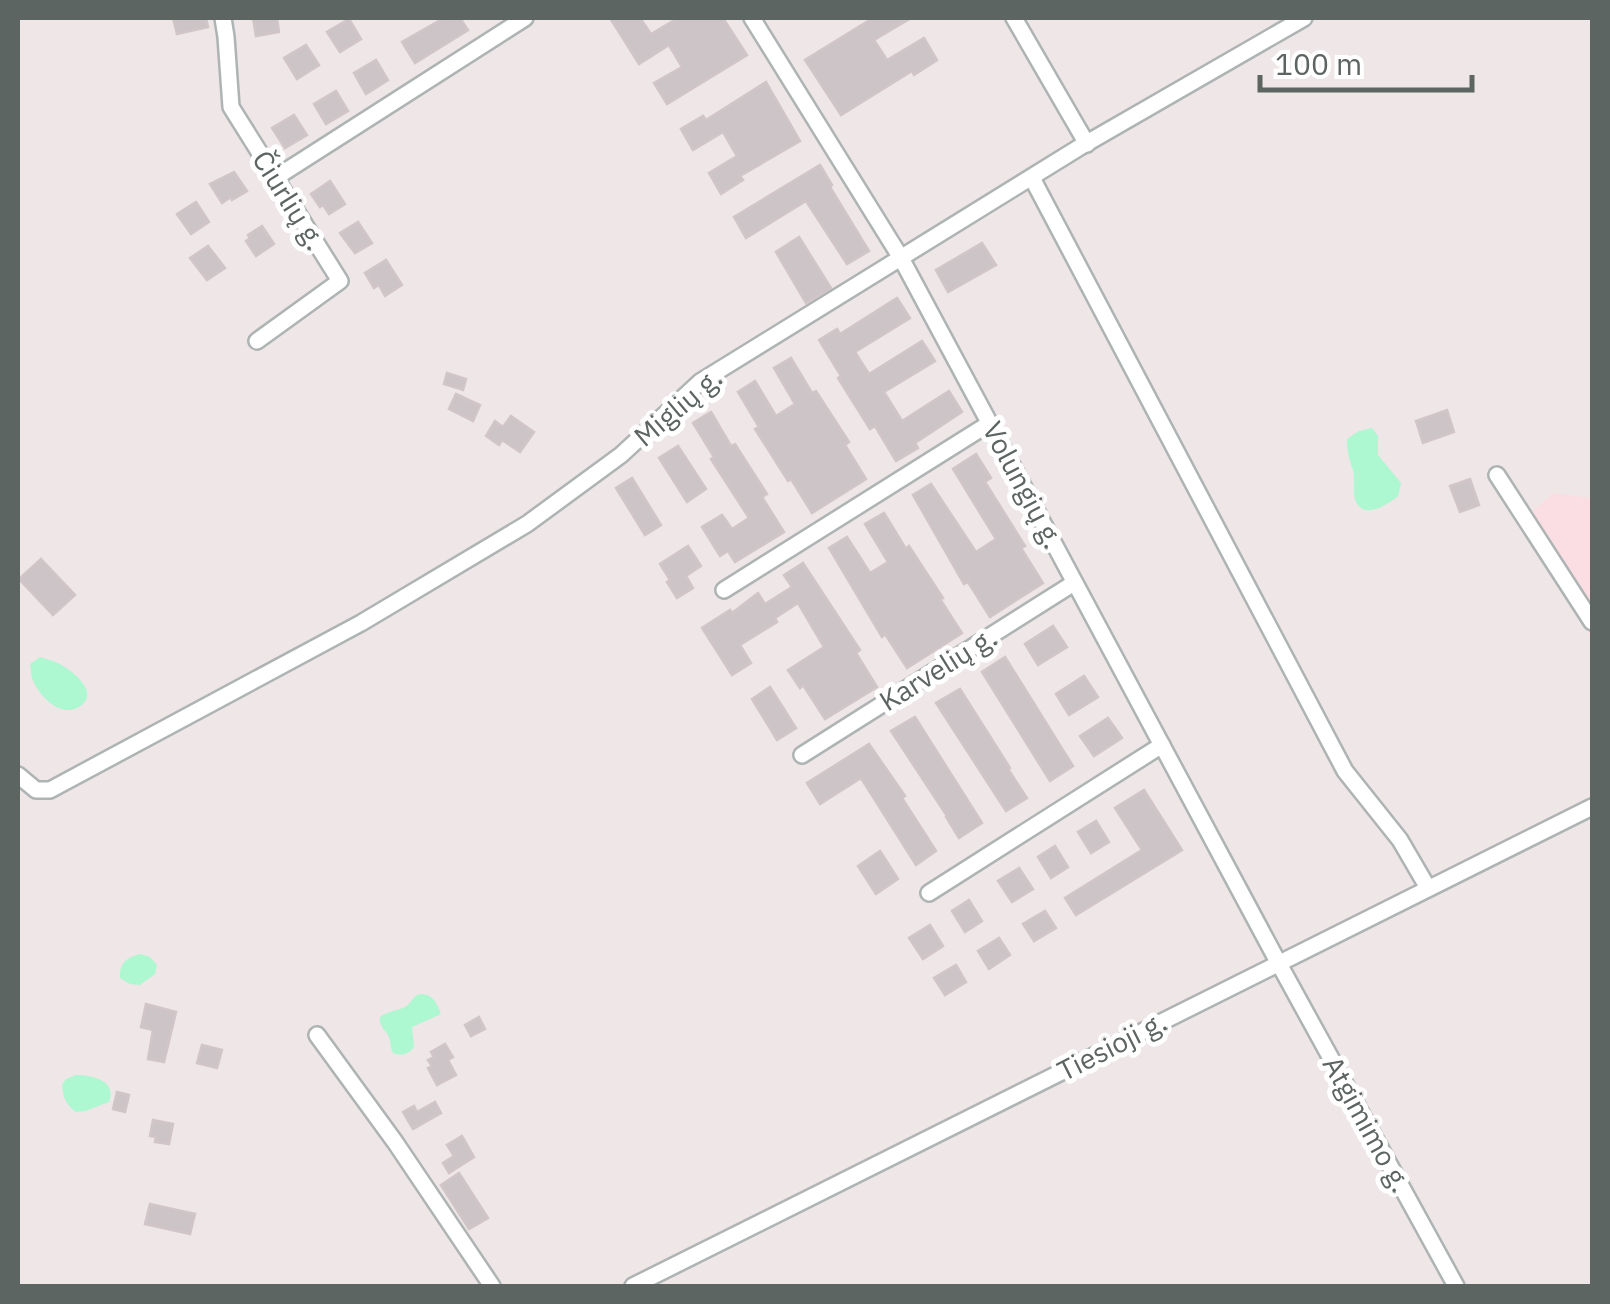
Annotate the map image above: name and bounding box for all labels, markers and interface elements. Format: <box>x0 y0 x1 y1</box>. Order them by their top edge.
scale bar <box>1260 30 1472 92</box>
text: 100 m <box>1275 44 1362 83</box>
street label: Čiurlių g. <box>244 143 334 256</box>
street label: Miglių g. <box>626 359 730 454</box>
street label: Volungių g. <box>975 415 1072 555</box>
street label: Karvelių g. <box>872 618 1003 719</box>
street label: Tiesioji g. <box>1051 1002 1173 1089</box>
street label: Atgimimo g. <box>1315 1049 1420 1198</box>

